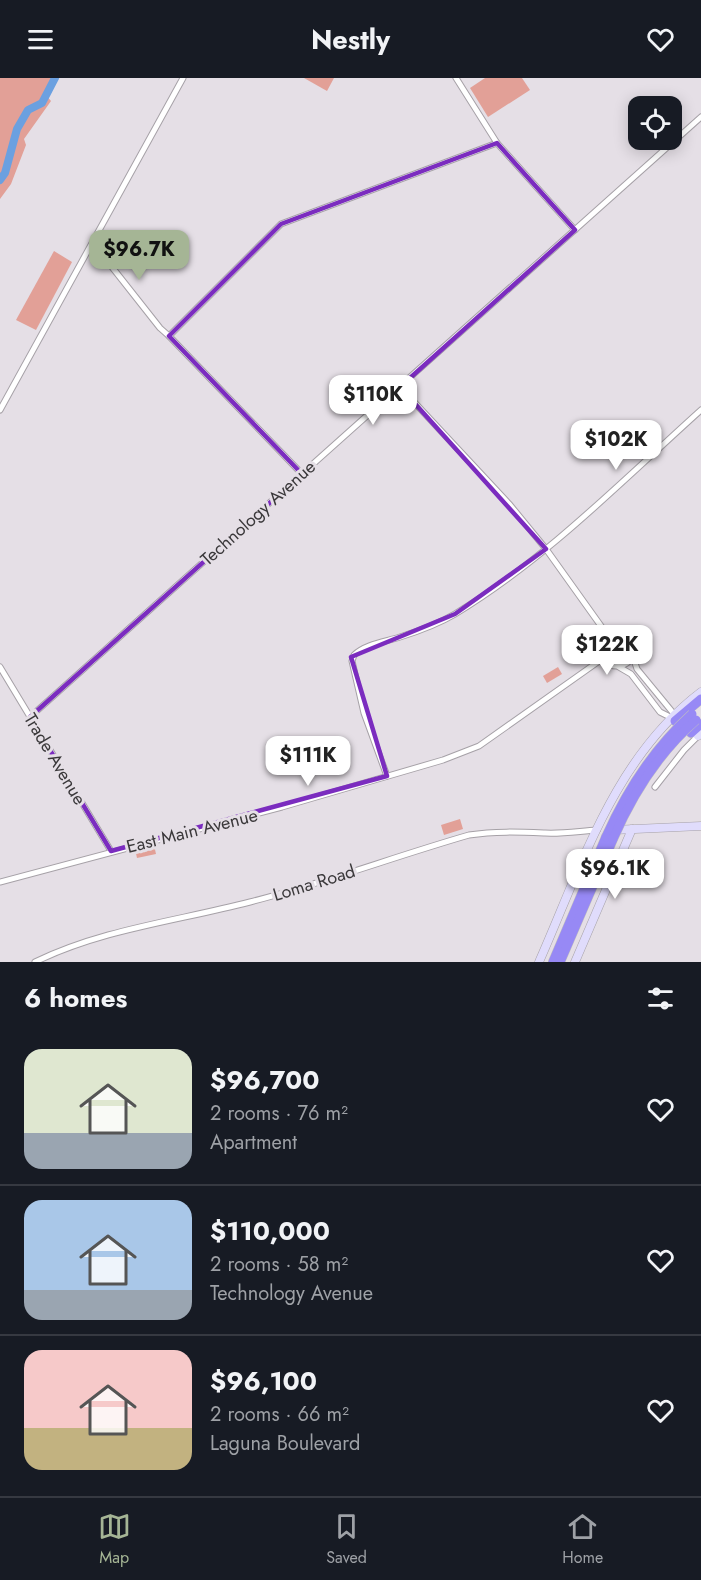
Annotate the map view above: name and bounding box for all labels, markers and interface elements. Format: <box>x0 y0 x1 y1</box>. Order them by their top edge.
text: Nestly <box>311 20 390 59</box>
icon: menu <box>24 23 57 56</box>
icon: heart <box>644 23 677 56</box>
map controls <box>628 96 682 150</box>
button: locate <box>628 96 682 150</box>
pin: $96.7K <box>90 230 188 281</box>
text: $96.7K <box>103 235 175 264</box>
pin: $110K <box>331 375 415 426</box>
text: $110K <box>343 380 403 409</box>
pin: $102K <box>574 420 658 471</box>
text: $102K <box>585 425 647 454</box>
street label: Technology Avenue <box>195 454 321 572</box>
pin: $122K <box>565 625 649 676</box>
text: $122K <box>576 630 638 659</box>
street label: Trade Avenue <box>17 708 93 810</box>
pin: $111K <box>266 736 350 787</box>
text: $111K <box>280 741 336 770</box>
street label: East Main Avenue <box>124 802 260 860</box>
pin: $96.1K <box>566 849 664 900</box>
text: $96.1K <box>580 854 650 883</box>
street label: Loma Road <box>270 858 358 908</box>
text: 6 homes <box>24 979 127 1017</box>
icon: filters <box>644 982 677 1015</box>
text: $96,700 <box>210 1061 320 1099</box>
icon: home <box>72 1073 144 1145</box>
icon: heart <box>644 1093 677 1126</box>
text: 2 rooms · 76 m² <box>210 1099 348 1128</box>
text: Apartment <box>210 1128 297 1157</box>
text: $110,000 <box>210 1212 330 1250</box>
icon: home <box>72 1224 144 1296</box>
icon: heart <box>644 1244 677 1277</box>
text: 2 rooms · 58 m² <box>210 1250 348 1279</box>
text: Technology Avenue <box>210 1279 373 1308</box>
text: $96,100 <box>210 1362 317 1400</box>
icon: home <box>72 1374 144 1446</box>
icon: heart <box>644 1394 677 1427</box>
text: 2 rooms · 66 m² <box>210 1400 349 1429</box>
text: Laguna Boulevard <box>210 1429 361 1458</box>
tab: Map <box>98 1510 131 1569</box>
tab: Saved <box>326 1510 367 1569</box>
tab: Home <box>562 1510 603 1569</box>

